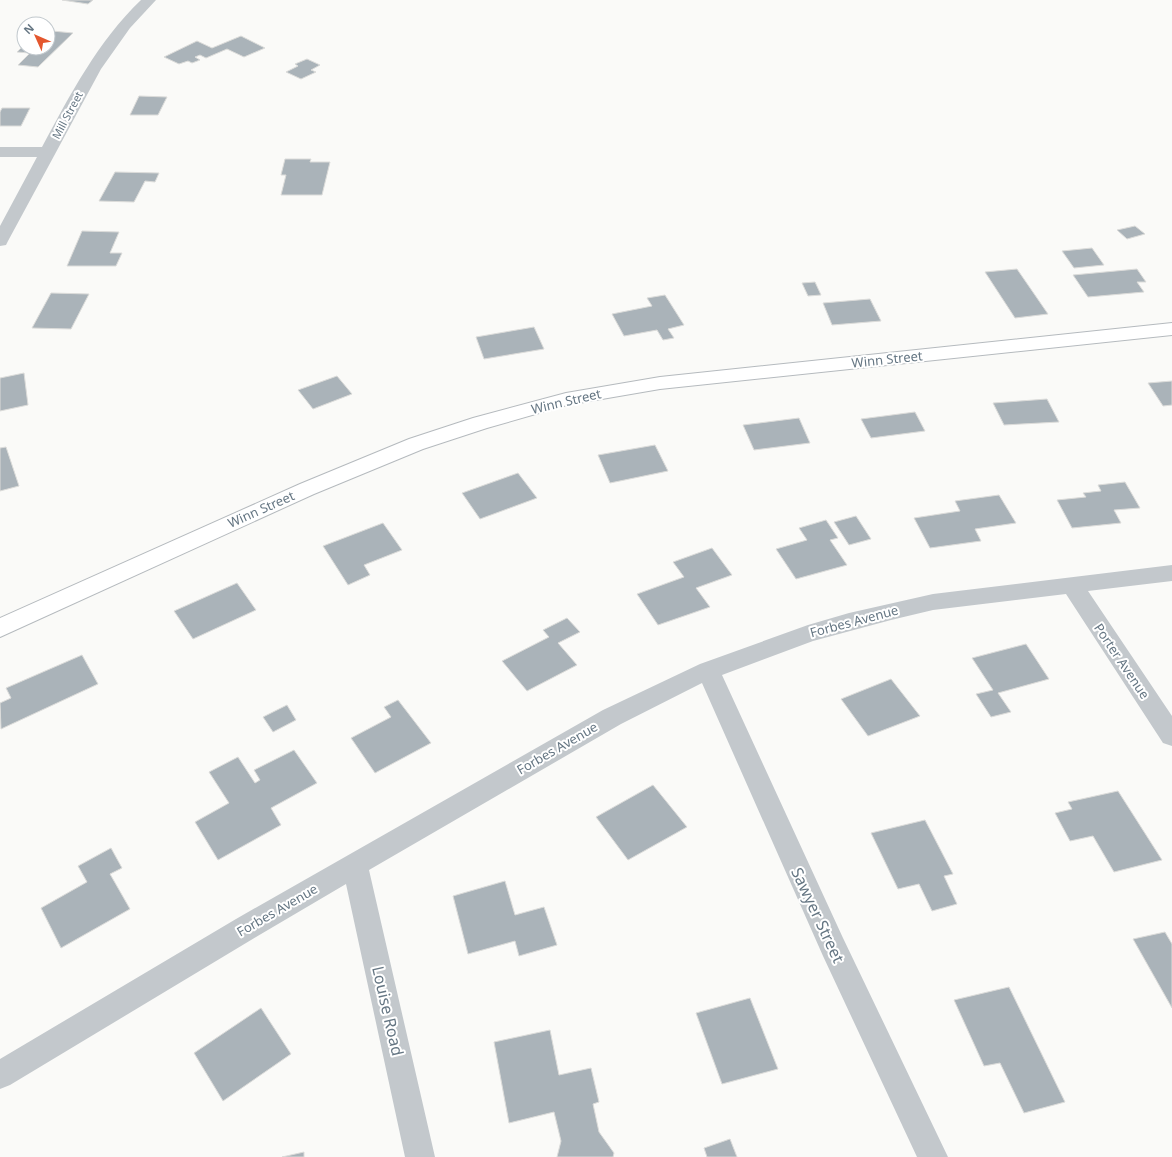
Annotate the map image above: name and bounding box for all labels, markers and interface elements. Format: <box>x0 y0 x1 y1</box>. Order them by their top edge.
north arrow <box>16 16 56 56</box>
text: N <box>20 20 37 37</box>
street label: Mill Street <box>48 88 86 142</box>
street label: Winn Street <box>851 346 924 372</box>
street label: Winn Street <box>529 384 603 418</box>
street label: Winn Street <box>225 486 297 532</box>
street label: Forbes Avenue <box>808 601 900 641</box>
street label: Porter Avenue <box>1090 620 1154 702</box>
street label: Forbes Avenue <box>513 718 601 778</box>
street label: Sawyer Street <box>786 864 850 967</box>
street label: Forbes Avenue <box>233 880 321 940</box>
street label: Louise Road <box>367 964 409 1058</box>

